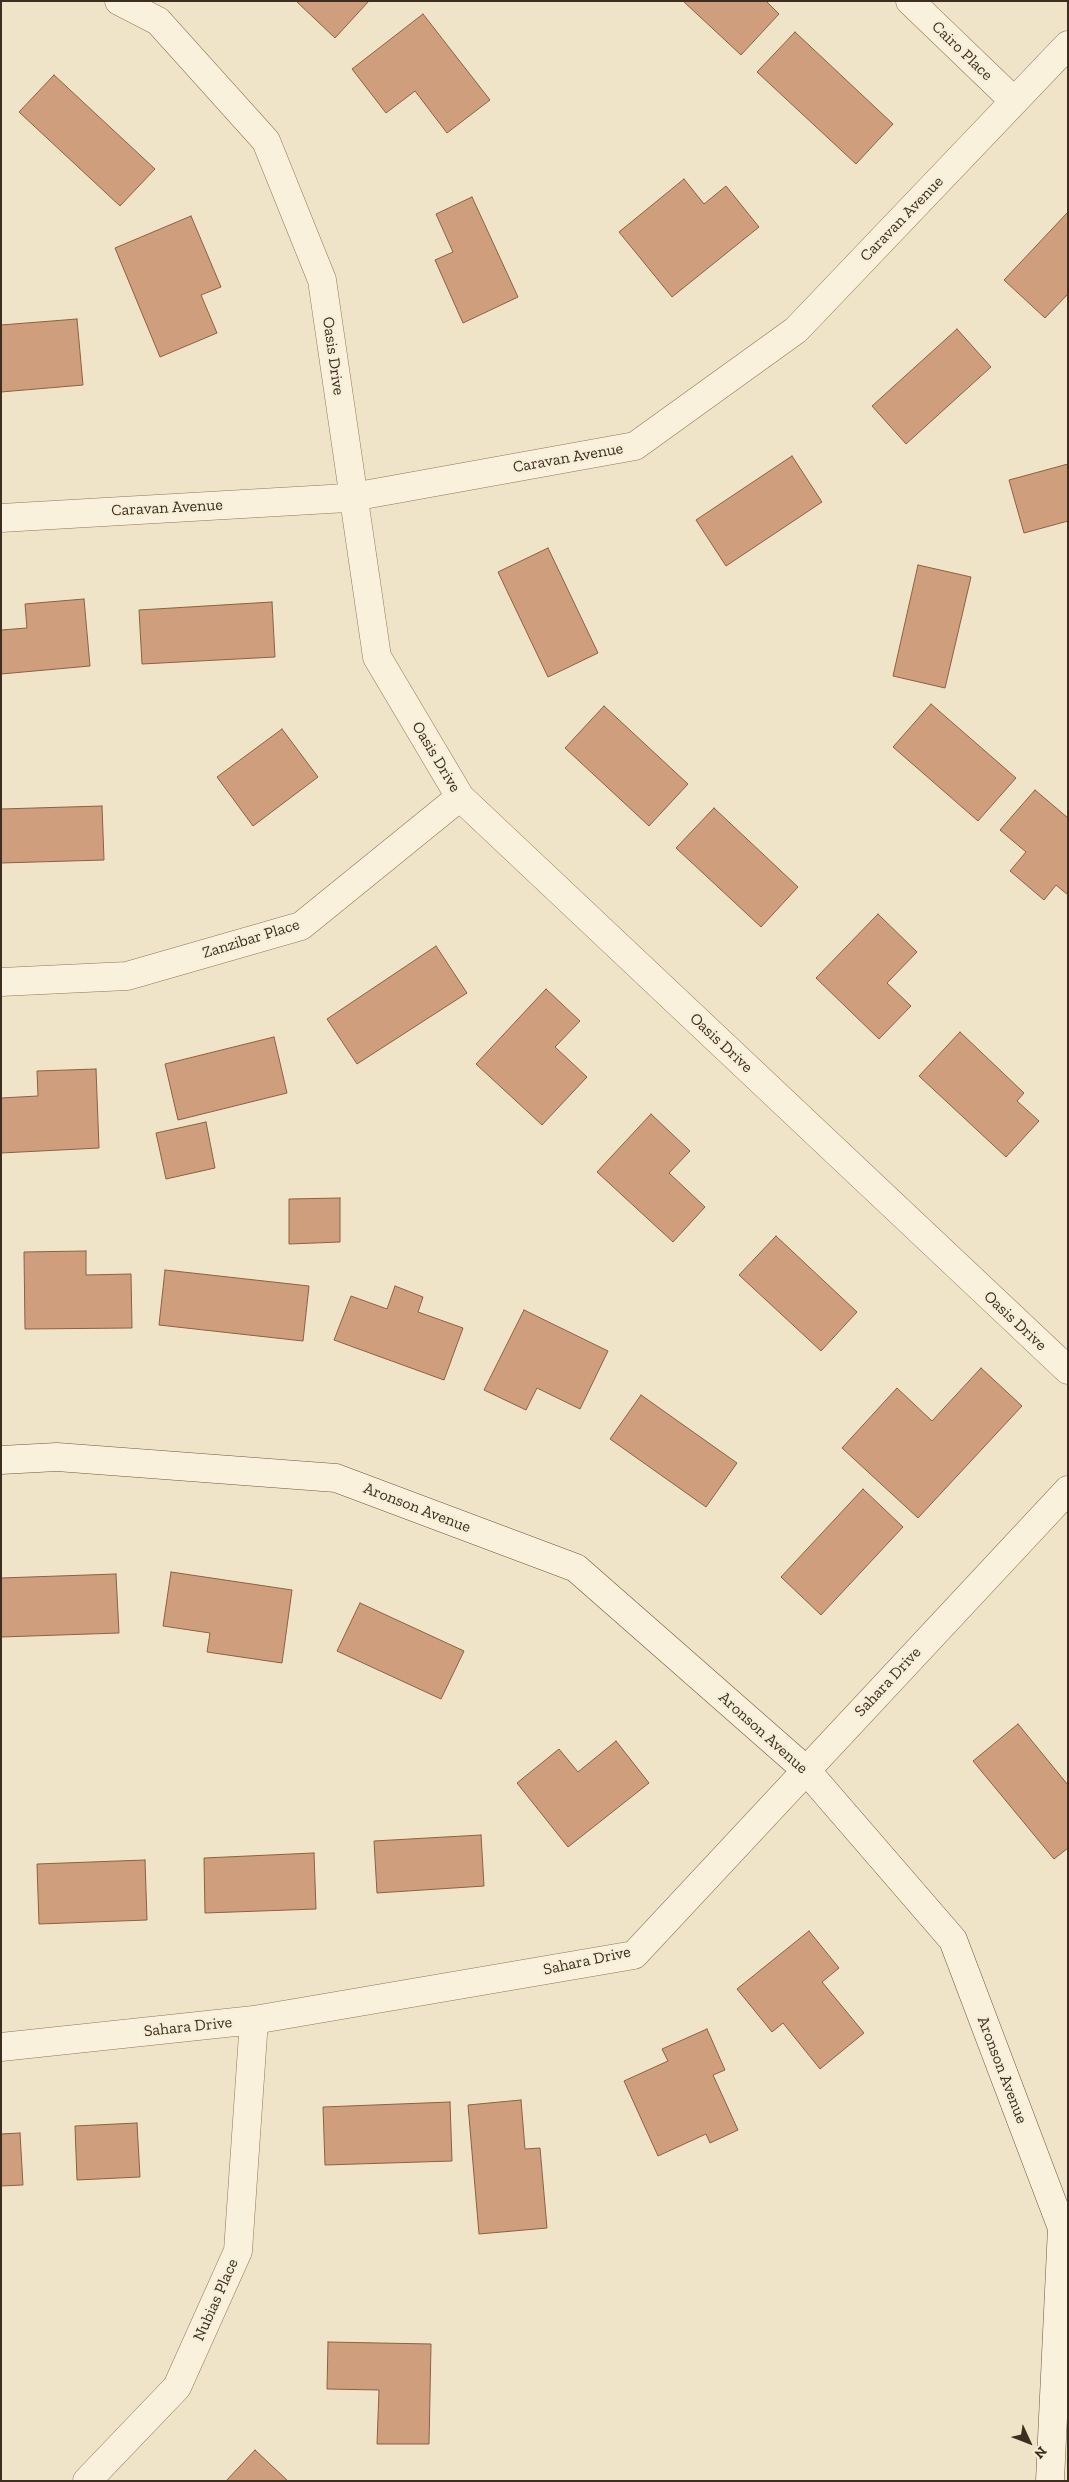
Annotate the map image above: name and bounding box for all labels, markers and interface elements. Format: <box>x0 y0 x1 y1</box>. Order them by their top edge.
street label: Cairo Place <box>928 17 996 85</box>
street label: Caravan Avenue <box>856 172 948 266</box>
street label: Oasis Drive <box>318 315 348 397</box>
street label: Caravan Avenue <box>511 439 625 477</box>
street label: Caravan Avenue <box>111 495 223 521</box>
street label: Oasis Drive <box>407 718 465 796</box>
street label: Zanzibar Place <box>200 915 302 963</box>
street label: Oasis Drive <box>686 1009 756 1077</box>
street label: Oasis Drive <box>980 1287 1050 1355</box>
street label: Aronson Avenue <box>361 1479 473 1537</box>
street label: Sahara Drive <box>851 1643 925 1721</box>
street label: Aronson Avenue <box>715 1688 811 1778</box>
street label: Sahara Drive <box>542 1942 632 1980</box>
street label: Sahara Drive <box>143 2013 233 2041</box>
street label: Aronson Avenue <box>973 2014 1031 2126</box>
street label: Nubias Place <box>189 2256 243 2344</box>
north arrow <box>1004 2417 1054 2467</box>
text: N <box>1030 2443 1050 2462</box>

